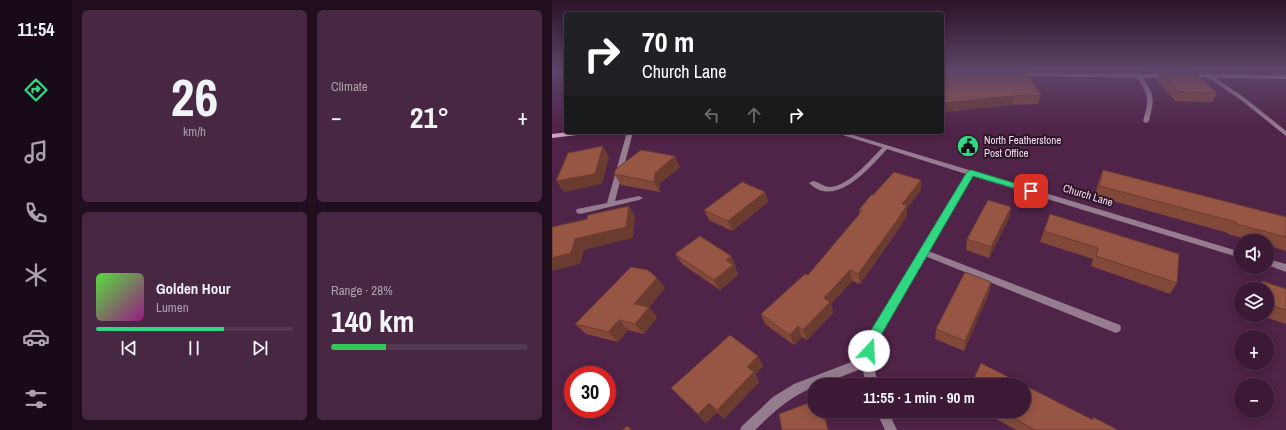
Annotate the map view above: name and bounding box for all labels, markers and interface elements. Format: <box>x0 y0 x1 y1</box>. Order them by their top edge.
text: 11:54 <box>18 17 54 42</box>
text: 70 m <box>642 23 694 61</box>
icon: right <box>576 28 628 80</box>
text: Church Lane <box>642 59 727 84</box>
text: 26 <box>171 62 218 132</box>
icon: directions <box>22 76 50 104</box>
text: Climate <box>331 78 368 95</box>
text: 21° <box>410 97 449 137</box>
text: − <box>331 102 342 132</box>
text: + <box>517 102 528 132</box>
icon: left <box>701 104 723 126</box>
icon: ahead <box>743 104 765 126</box>
icon: right <box>785 104 807 126</box>
text: km/h <box>183 123 206 140</box>
public building icon: North Featherstone Post Office <box>955 133 981 159</box>
place label: North Featherstone Post Office <box>984 133 1061 160</box>
icon: music <box>22 138 50 166</box>
pin <box>1014 174 1048 208</box>
icon: arrive <box>1020 180 1042 202</box>
street label: Church Lane <box>1061 181 1115 209</box>
icon: phone <box>22 199 50 227</box>
map controls <box>1234 234 1274 418</box>
button: sound <box>1234 234 1274 274</box>
icon: climate <box>22 261 50 289</box>
text: Golden Hour <box>156 278 231 299</box>
text: Range · 28% <box>331 282 393 299</box>
button: layers <box>1234 282 1274 322</box>
text: Lumen <box>156 299 189 316</box>
text: 140 km <box>331 301 414 341</box>
icon: car <box>22 323 50 351</box>
position arrow <box>848 330 890 372</box>
button: + <box>1234 330 1274 370</box>
icon: previous <box>118 337 140 359</box>
icon: pause <box>183 337 205 359</box>
icon: next <box>249 337 271 359</box>
speed limit sign: 30 <box>564 366 616 418</box>
button: − <box>1234 378 1274 418</box>
icon: filters <box>22 385 50 413</box>
text: 11:55 · 1 min · 90 m <box>863 387 975 408</box>

